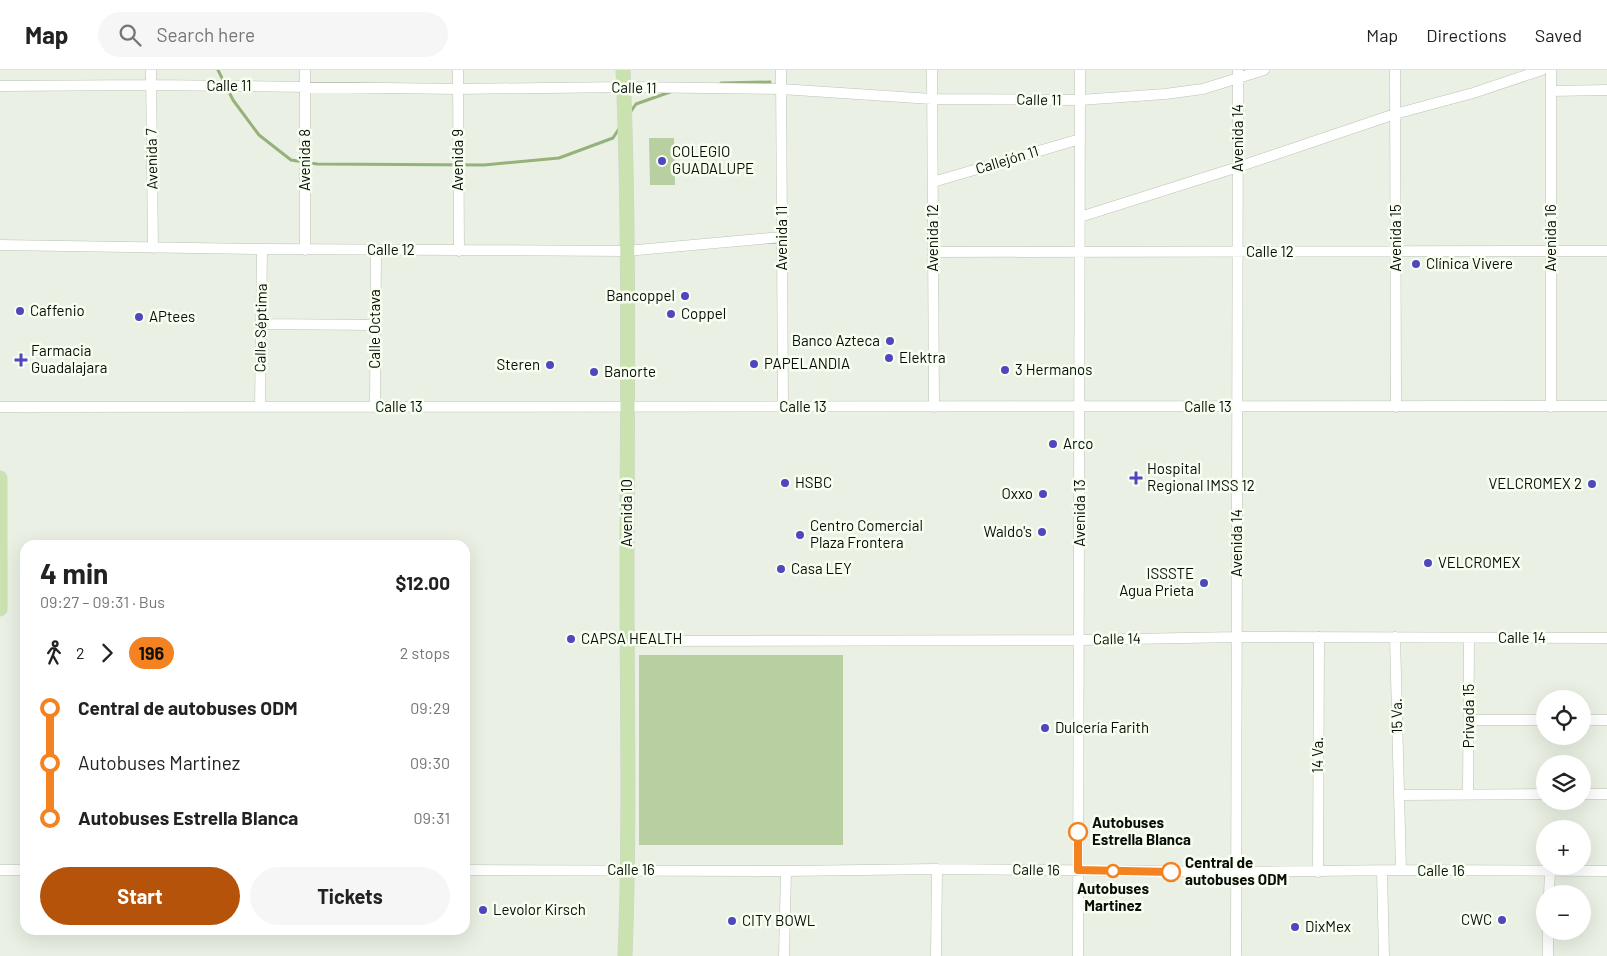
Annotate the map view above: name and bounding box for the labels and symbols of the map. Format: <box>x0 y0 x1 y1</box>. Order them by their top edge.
street label: Calle 11 <box>206 76 252 94</box>
street label: Calle 11 <box>611 78 657 96</box>
street label: Calle 11 <box>1016 90 1062 108</box>
street label: Avenida 14 <box>1228 104 1246 172</box>
street label: Avenida 7 <box>141 128 161 190</box>
street label: Avenida 8 <box>295 129 313 191</box>
street label: Avenida 9 <box>448 129 466 191</box>
street label: Callejón 11 <box>973 141 1040 177</box>
place label: COLEGIO GUADALUPE <box>672 142 754 177</box>
marker: COLEGIO GUADALUPE <box>656 155 668 167</box>
street label: Avenida 12 <box>923 204 941 272</box>
street label: Avenida 15 <box>1386 204 1404 272</box>
street label: Avenida 16 <box>1541 204 1559 272</box>
street label: Avenida 11 <box>772 206 790 270</box>
street label: Calle 12 <box>367 240 415 258</box>
street label: Calle 12 <box>1246 242 1294 260</box>
place label: Clínica Vivere <box>1426 254 1513 272</box>
marker: Clínica Vivere <box>1410 258 1422 270</box>
street label: Calle Séptima <box>250 283 270 373</box>
place label: Bancoppel <box>606 286 675 304</box>
street label: Calle Octava <box>365 289 383 369</box>
marker: Bancoppel <box>679 290 691 302</box>
place label: Caffenio <box>30 301 85 319</box>
place label: Coppel <box>681 304 726 322</box>
marker: Caffenio <box>14 305 26 317</box>
place label: APtees <box>149 307 195 325</box>
marker: Coppel <box>665 308 677 320</box>
marker: APtees <box>133 311 145 323</box>
place label: Banco Azteca <box>792 331 880 349</box>
marker: Banco Azteca <box>884 335 896 347</box>
place label: Farmacia Guadalajara <box>31 341 107 376</box>
place label: Elektra <box>899 348 946 366</box>
marker: Elektra <box>883 352 895 364</box>
marker: Farmacia Guadalajara <box>15 354 27 366</box>
place label: PAPELANDIA <box>764 354 850 372</box>
place label: Steren <box>497 355 540 373</box>
marker: PAPELANDIA <box>748 358 760 370</box>
marker: Steren <box>544 359 556 371</box>
place label: 3 Hermanos <box>1015 360 1092 378</box>
place label: Banorte <box>604 362 656 380</box>
marker: 3 Hermanos <box>999 364 1011 376</box>
marker: Banorte <box>588 366 600 378</box>
street label: Calle 13 <box>375 397 423 415</box>
street label: Calle 13 <box>779 397 827 415</box>
street label: Calle 13 <box>1184 397 1232 415</box>
place label: Arco <box>1063 434 1093 452</box>
marker: Arco <box>1047 438 1059 450</box>
place label: Hospital Regional IMSS 12 <box>1147 459 1255 494</box>
marker: Hospital Regional IMSS 12 <box>1129 471 1143 485</box>
place label: HSBC <box>795 473 832 491</box>
place label: VELCROMEX 2 <box>1489 474 1582 492</box>
marker: HSBC <box>779 477 791 489</box>
marker: VELCROMEX 2 <box>1586 478 1598 490</box>
street label: Avenida 10 <box>617 479 635 547</box>
street label: Avenida 13 <box>1070 479 1088 547</box>
place label: Oxxo <box>1001 484 1033 502</box>
marker: Oxxo <box>1037 488 1049 500</box>
street label: Avenida 14 <box>1227 509 1245 577</box>
place label: Centro Comercial Plaza Frontera <box>810 516 923 551</box>
place label: Waldo's <box>983 522 1032 540</box>
marker: Waldo's <box>1036 526 1048 538</box>
marker: Centro Comercial Plaza Frontera <box>794 529 806 541</box>
place label: VELCROMEX <box>1438 553 1521 571</box>
marker: VELCROMEX <box>1422 557 1434 569</box>
place label: Casa LEY <box>791 559 852 577</box>
marker: Casa LEY <box>775 563 787 575</box>
place label: ISSSTE Agua Prieta <box>1119 564 1194 599</box>
marker: ISSSTE Agua Prieta <box>1198 577 1210 589</box>
street label: Calle 14 <box>1498 628 1546 646</box>
place label: CAPSA HEALTH <box>581 629 682 647</box>
street label: Calle 14 <box>1093 629 1141 647</box>
marker: CAPSA HEALTH <box>565 633 577 645</box>
street label: Privada 15 <box>1459 684 1477 748</box>
street label: 15 Va. <box>1387 698 1405 734</box>
place label: Dulcería Farith <box>1055 718 1149 736</box>
marker: Dulcería Farith <box>1039 722 1051 734</box>
street label: 14 Va. <box>1308 737 1326 773</box>
place label: Autobuses Estrella Blanca <box>1092 813 1191 848</box>
marker: Autobuses Estrella Blanca <box>1068 822 1088 842</box>
place label: Central de autobuses ODM <box>1185 853 1287 888</box>
street label: Calle 16 <box>607 860 655 878</box>
street label: Calle 16 <box>1012 860 1060 878</box>
street label: Calle 16 <box>1417 861 1465 879</box>
marker: Central de autobuses ODM <box>1161 862 1181 882</box>
marker: Autobuses Martinez <box>1106 864 1120 878</box>
place label: Autobuses Martinez <box>1077 879 1149 914</box>
place label: Levolor Kirsch <box>493 900 586 918</box>
marker: Levolor Kirsch <box>477 904 489 916</box>
place label: CWC <box>1461 910 1492 928</box>
place label: CITY BOWL <box>742 911 815 929</box>
marker: CWC <box>1496 914 1508 926</box>
marker: CITY BOWL <box>726 915 738 927</box>
place label: DixMex <box>1305 917 1351 935</box>
marker: DixMex <box>1289 921 1301 933</box>

